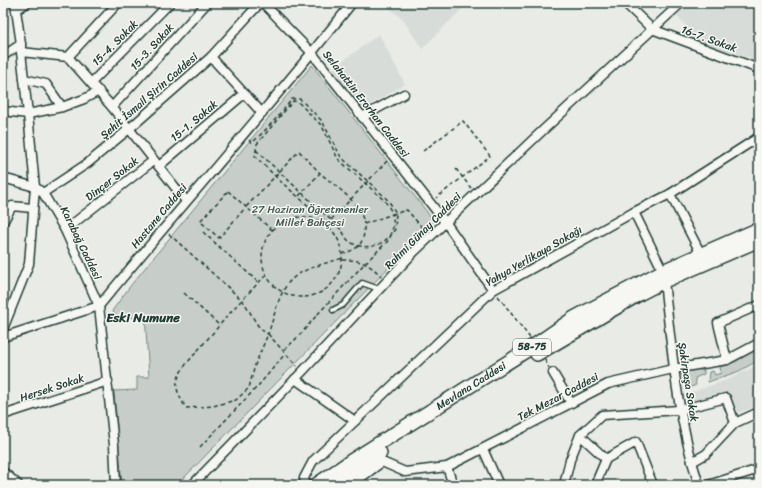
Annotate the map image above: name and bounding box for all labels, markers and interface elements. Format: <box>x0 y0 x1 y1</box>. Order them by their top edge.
street label: 15-4. Sokak <box>87 15 143 71</box>
street label: 15-3. Sokak <box>125 19 179 75</box>
street label: 16-7. Sokak <box>678 20 740 58</box>
street label: Selahattin Erorhan Caddesi <box>318 46 415 163</box>
street label: Şehit İsmail Şirin Caddesi <box>96 47 203 144</box>
street label: 15-1. Sokak <box>166 95 222 147</box>
street label: Dinçer Sokak <box>81 152 143 206</box>
street label: Hastane Caddesi <box>126 179 193 253</box>
street label: Rahmi Günay Caddesi <box>380 187 467 274</box>
park label: 27 Haziran Öğretmenler Millet Bahçesi <box>252 200 369 232</box>
street label: Karabağ Caddesi <box>55 203 107 284</box>
street label: Yahya Yerlikaya Sokağı <box>482 221 586 291</box>
district label: Eski Numune <box>106 306 180 329</box>
road number: 58-75 <box>513 339 551 355</box>
street label: Şakirpaşa Sokak <box>672 341 704 423</box>
street label: Mevlana Caddesi <box>432 356 510 415</box>
street label: Tek Mezar Caddesi <box>514 367 603 426</box>
street label: Hersek Sokak <box>17 369 87 407</box>

